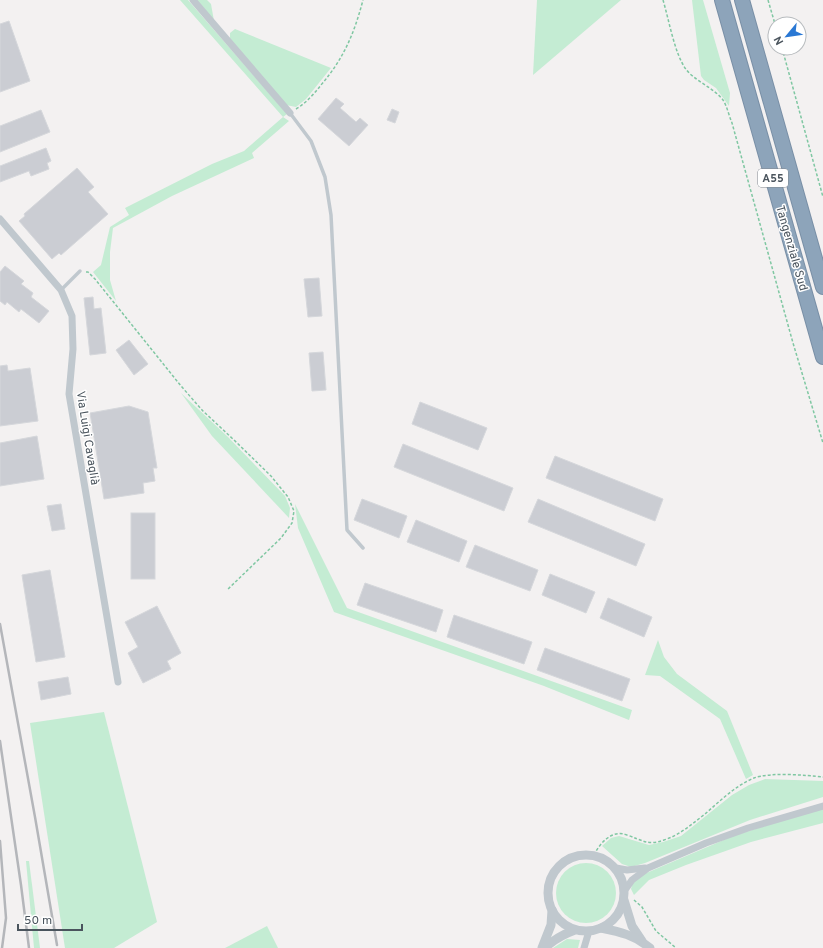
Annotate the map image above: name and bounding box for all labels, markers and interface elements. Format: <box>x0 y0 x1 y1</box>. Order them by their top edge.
north arrow <box>767 16 807 56</box>
text: N <box>771 34 787 47</box>
road number: A55 <box>758 169 788 187</box>
street label: Tangenziale Sud <box>771 204 811 293</box>
street label: Via Luigi Cavaglià <box>72 390 102 486</box>
scale bar <box>18 906 82 932</box>
text: 50 m <box>24 913 52 929</box>

